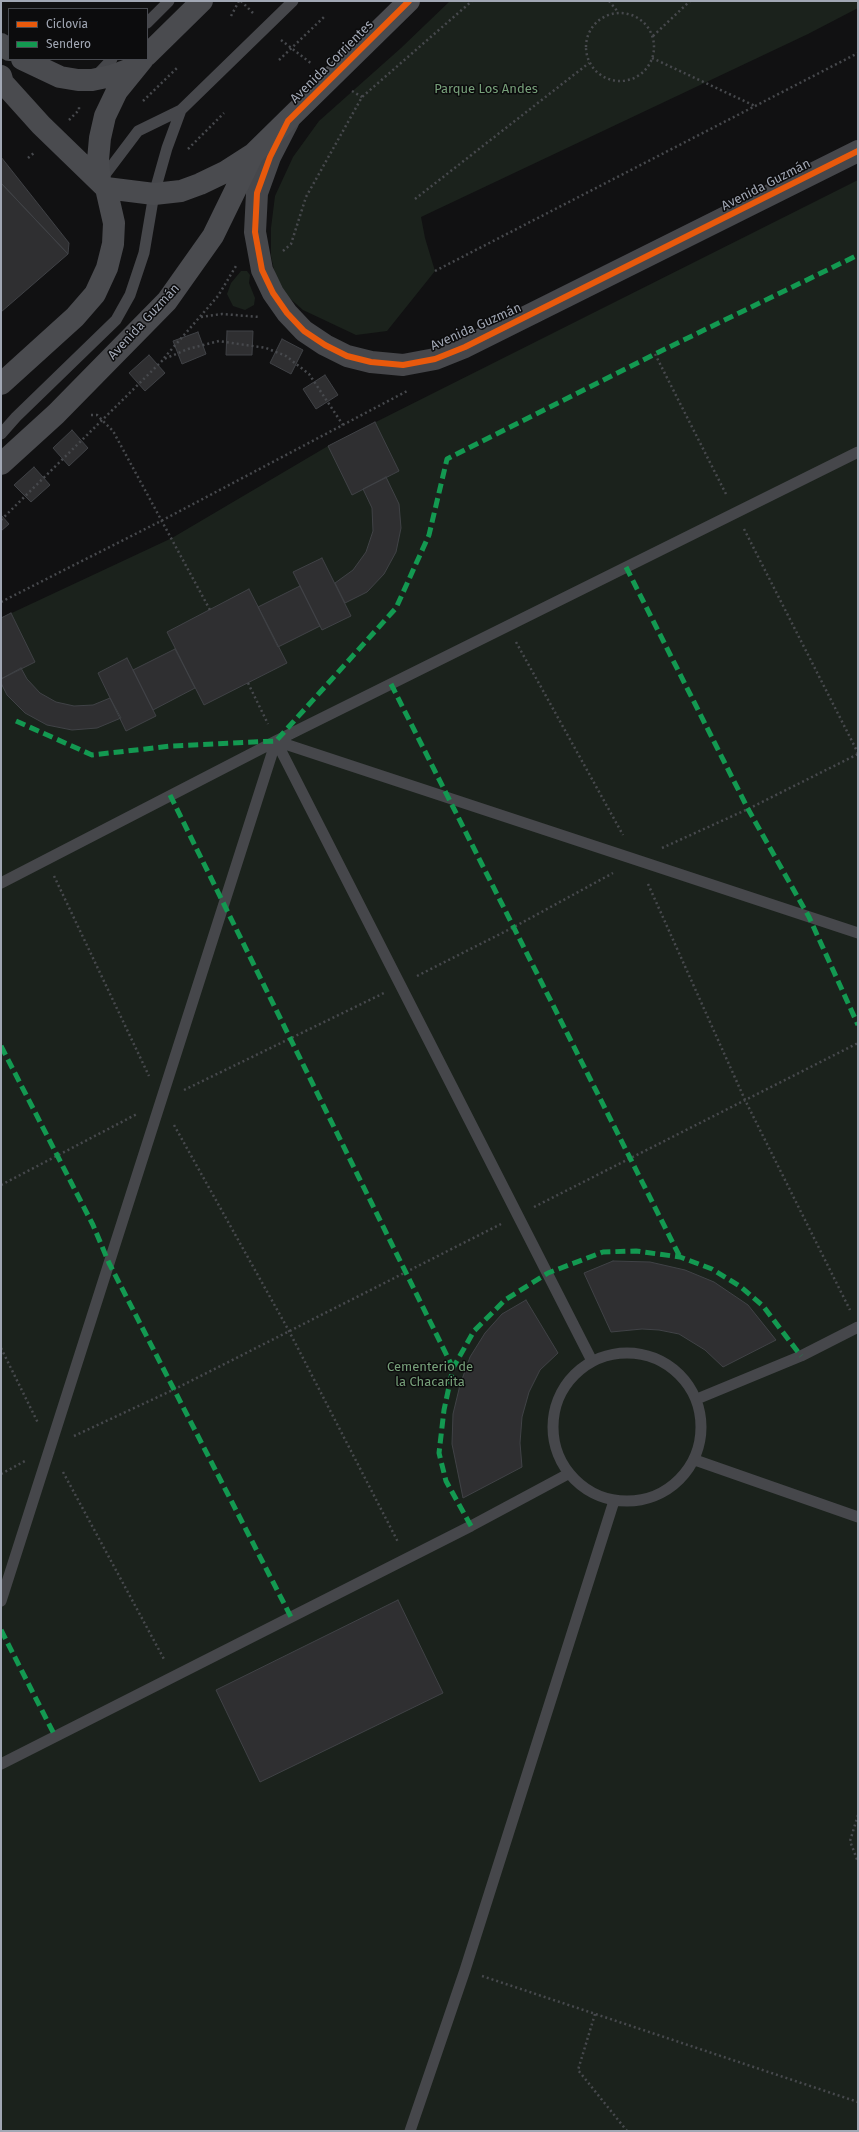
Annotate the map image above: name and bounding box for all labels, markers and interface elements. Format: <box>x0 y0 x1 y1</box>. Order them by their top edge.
legend <box>8 8 148 60</box>
text: Ciclovía <box>46 17 88 31</box>
street label: Avenida Corrientes <box>287 17 377 107</box>
text: Sendero <box>46 37 91 51</box>
park label: Parque Los Andes <box>434 81 538 97</box>
street label: Avenida Guzmán <box>719 156 813 214</box>
street label: Avenida Guzmán <box>105 281 183 363</box>
street label: Avenida Guzmán <box>428 300 524 354</box>
park label: Cementerio de la Chacarita <box>387 1359 473 1390</box>

